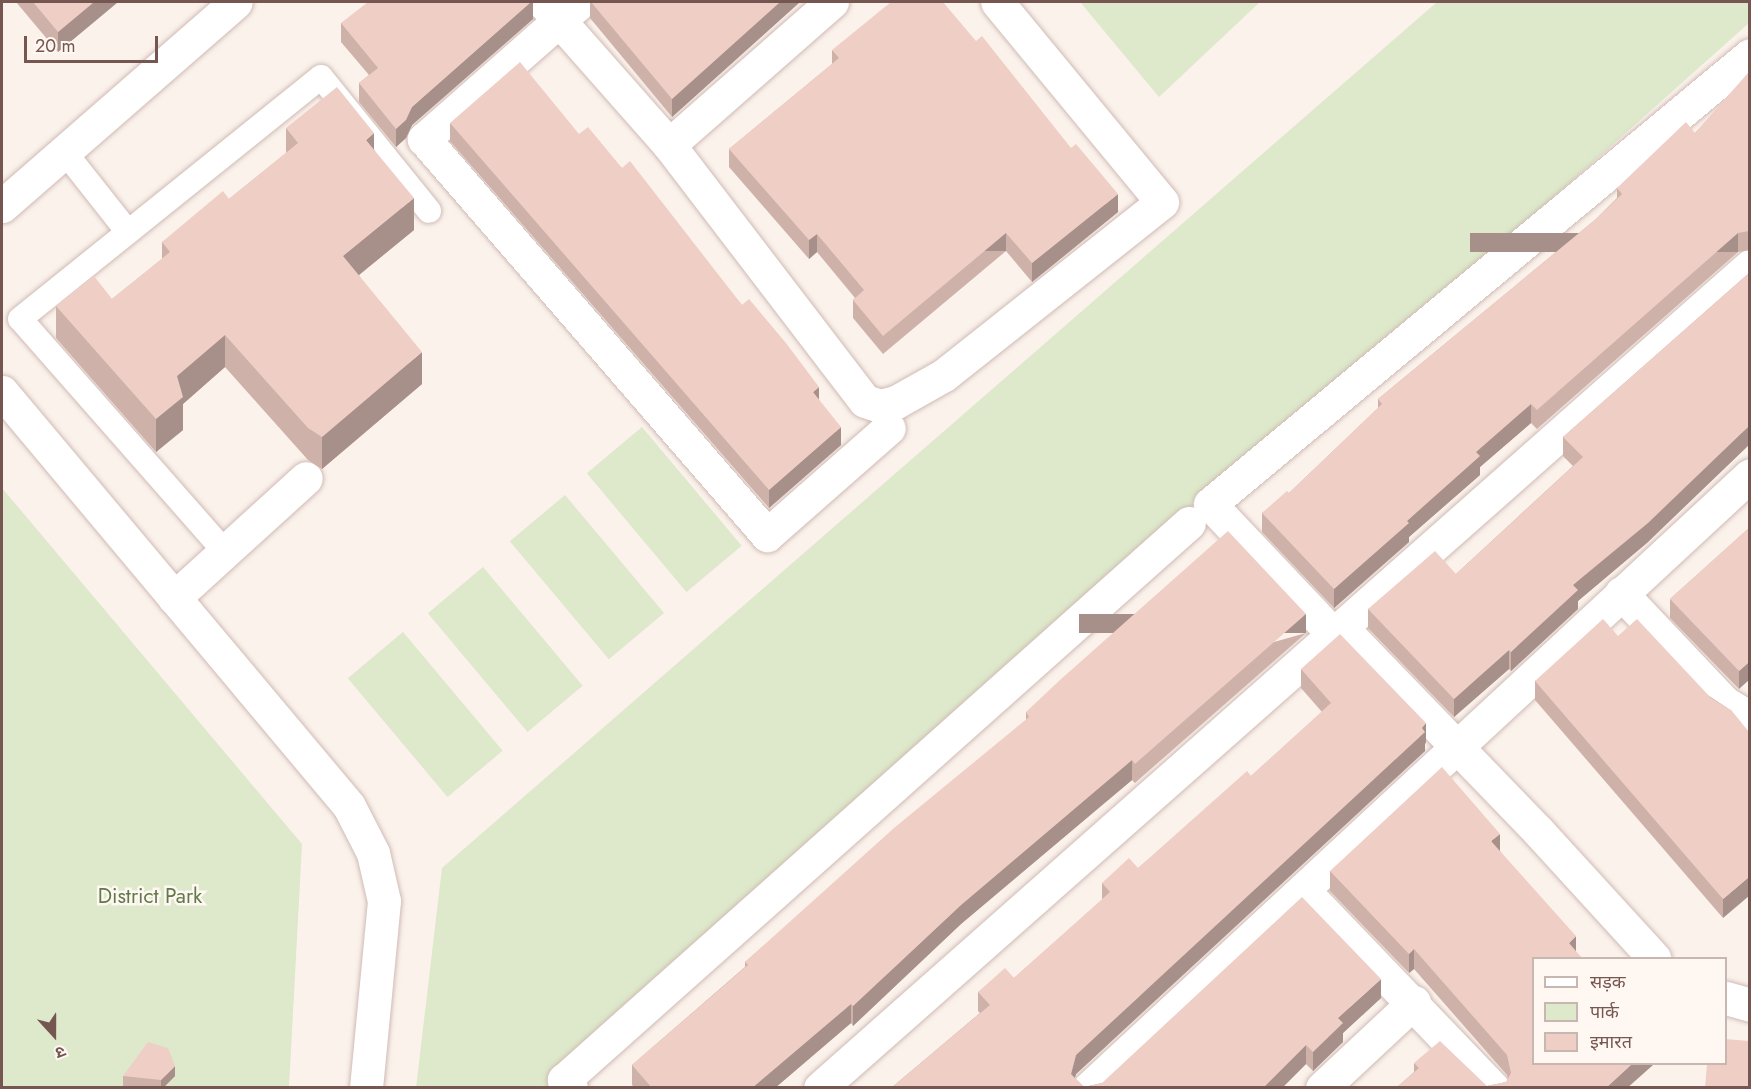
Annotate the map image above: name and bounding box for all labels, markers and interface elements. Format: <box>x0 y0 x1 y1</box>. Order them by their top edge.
scale bar <box>27 24 160 62</box>
text: 20 m <box>35 33 75 59</box>
park label: District Park <box>98 883 202 909</box>
legend <box>1532 957 1727 1065</box>
text: सड़क <box>1590 969 1626 995</box>
text: पार्क <box>1590 999 1619 1025</box>
north arrow <box>24 1005 84 1065</box>
text: इमारत <box>1590 1029 1632 1055</box>
text: उ <box>52 1040 69 1065</box>

